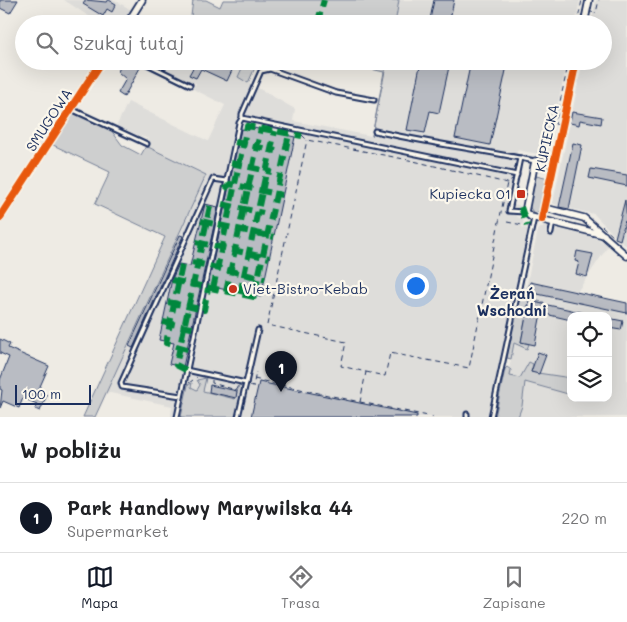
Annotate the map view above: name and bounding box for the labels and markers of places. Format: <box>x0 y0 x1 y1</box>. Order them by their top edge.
place label: Kupiecka 01 <box>429 184 511 203</box>
marker: Kupiecka 01 <box>515 188 527 200</box>
place label: Viet-Bistro-Kebab <box>243 279 368 298</box>
marker: Viet-Bistro-Kebab <box>227 283 239 295</box>
pin: 1 <box>265 351 297 392</box>

